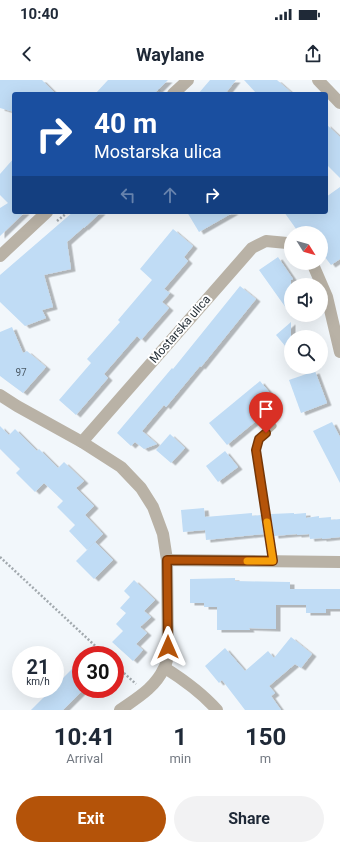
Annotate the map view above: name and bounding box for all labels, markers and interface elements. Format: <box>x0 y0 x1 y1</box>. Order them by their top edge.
text: 10:40 <box>20 5 59 23</box>
icon: back <box>16 43 38 65</box>
icon: share <box>302 43 324 65</box>
text: Waylane <box>136 44 204 65</box>
text: 40 m <box>94 107 157 140</box>
icon: right <box>28 108 80 160</box>
text: Mostarska ulica <box>94 141 222 162</box>
icon: left <box>117 184 139 206</box>
icon: ahead <box>159 184 181 206</box>
icon: right <box>201 184 223 206</box>
north arrow <box>284 226 328 270</box>
map controls <box>284 226 328 374</box>
button: sound <box>284 278 328 322</box>
street label: Mostarska ulica <box>147 292 213 366</box>
button: search <box>284 330 328 374</box>
house number: 97 <box>15 367 27 378</box>
pin <box>249 392 283 433</box>
icon: arrive <box>255 398 277 420</box>
position arrow <box>147 626 189 668</box>
speed limit sign: 30 <box>72 646 124 698</box>
text: 21 <box>27 655 49 679</box>
text: km/h <box>26 676 50 687</box>
text: 10:41 <box>54 723 116 751</box>
text: 1 <box>173 723 187 751</box>
text: 150 <box>245 723 286 751</box>
text: Arrival <box>66 751 103 766</box>
text: min <box>169 751 191 766</box>
text: m <box>260 751 271 766</box>
button: Exit <box>16 796 166 842</box>
button: Share <box>174 796 324 842</box>

